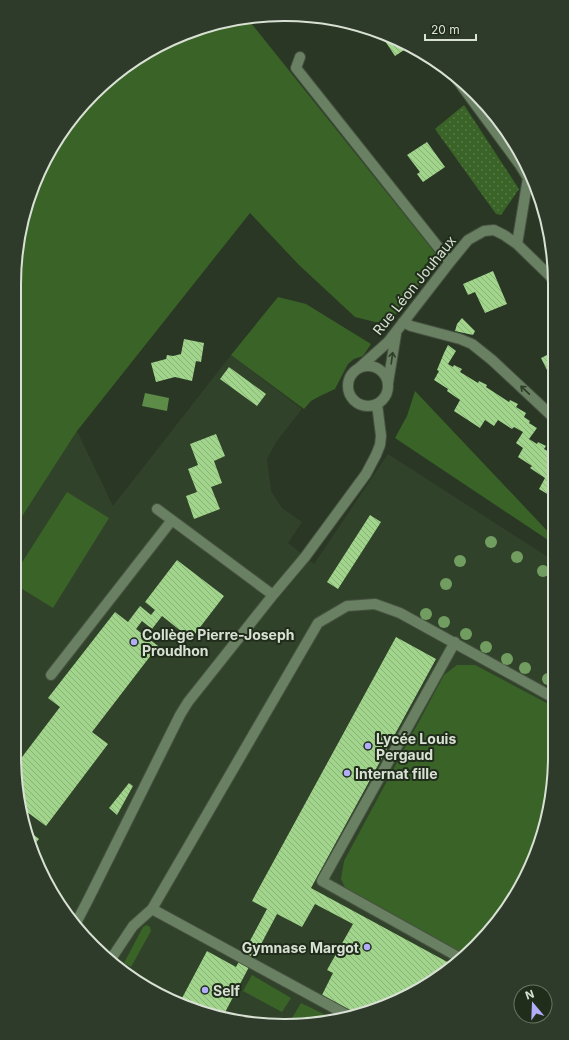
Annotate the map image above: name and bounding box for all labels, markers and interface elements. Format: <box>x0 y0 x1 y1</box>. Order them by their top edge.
scale bar <box>425 16 476 42</box>
text: 20 m <box>431 22 460 37</box>
street label: Rue Léon Jouhaux <box>369 232 459 338</box>
one-way arrow <box>388 352 396 365</box>
one-way arrow <box>520 386 530 395</box>
place label: Collège Pierre-Joseph Proudhon <box>142 626 294 659</box>
marker: Collège Pierre-Joseph Proudhon <box>129 637 139 647</box>
place label: Lycée Louis Pergaud <box>376 730 456 763</box>
marker: Lycée Louis Pergaud <box>363 741 373 751</box>
place label: Internat fille <box>355 765 437 782</box>
marker: Internat fille <box>342 768 352 778</box>
place label: Gymnase Margot <box>242 939 359 956</box>
marker: Gymnase Margot <box>362 942 372 952</box>
place label: Self <box>213 982 240 999</box>
north arrow <box>513 984 553 1024</box>
marker: Self <box>200 985 210 995</box>
text: N <box>523 987 536 1003</box>

